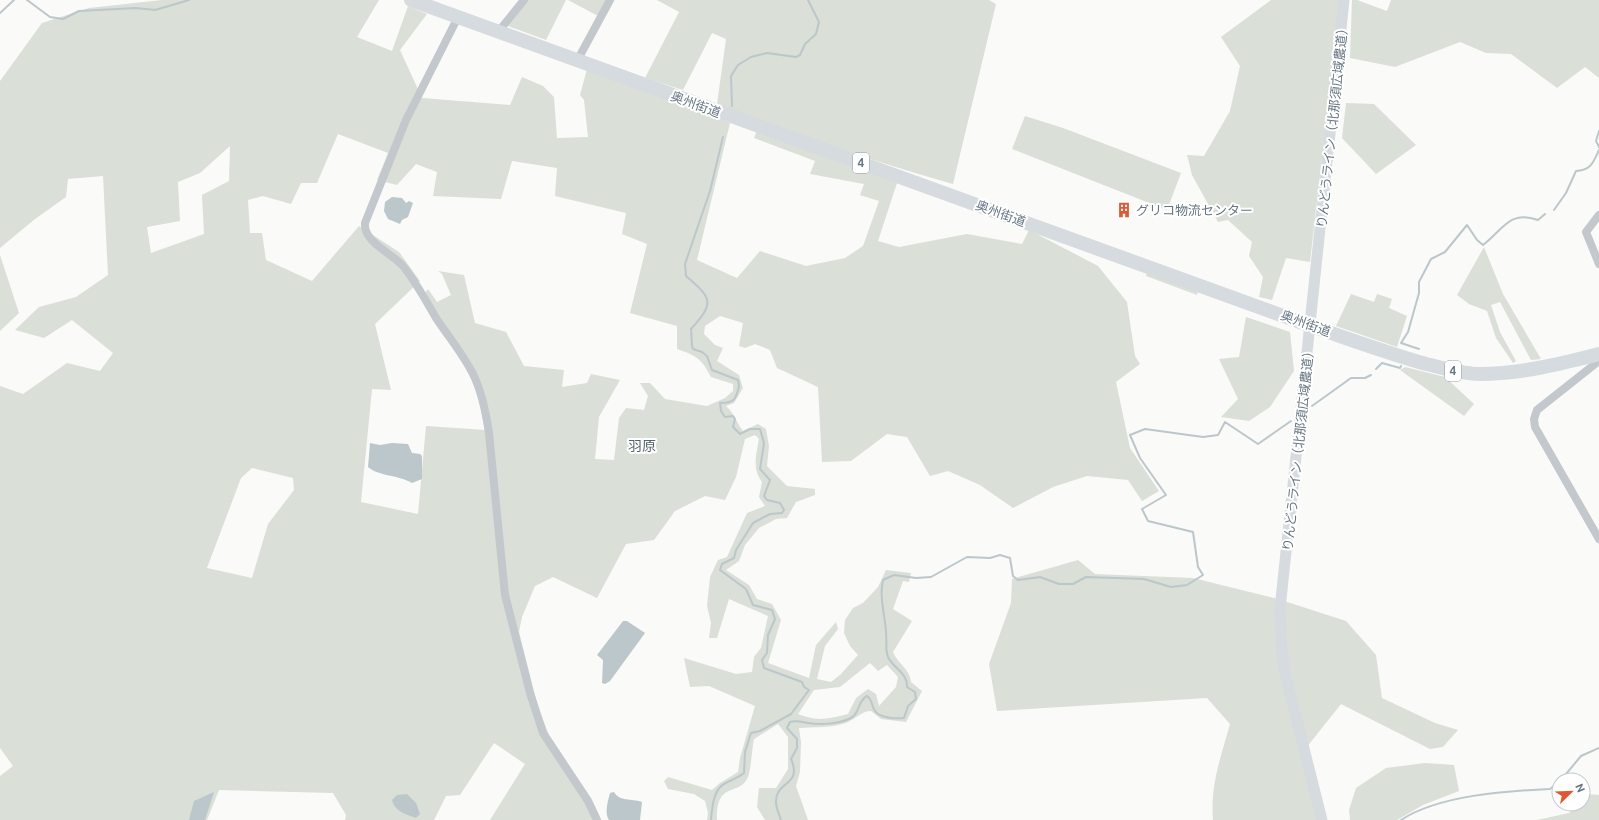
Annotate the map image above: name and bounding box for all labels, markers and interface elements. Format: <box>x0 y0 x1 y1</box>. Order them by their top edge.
street label: りんどうライン（北那須広域農道） <box>1314 21 1350 229</box>
street label: 奥州街道 <box>669 89 723 119</box>
road number: 4 <box>853 153 869 173</box>
street label: 奥州街道 <box>974 198 1028 228</box>
building icon: グリコ物流センター <box>1115 201 1133 219</box>
place label: グリコ物流センター <box>1136 203 1253 217</box>
street label: 奥州街道 <box>1279 308 1333 338</box>
street label: りんどうライン（北那須広域農道） <box>1280 344 1316 552</box>
road number: 4 <box>1445 361 1461 381</box>
district label: 羽原 <box>628 438 656 454</box>
north arrow <box>1551 772 1591 812</box>
text: N <box>1573 782 1587 794</box>

